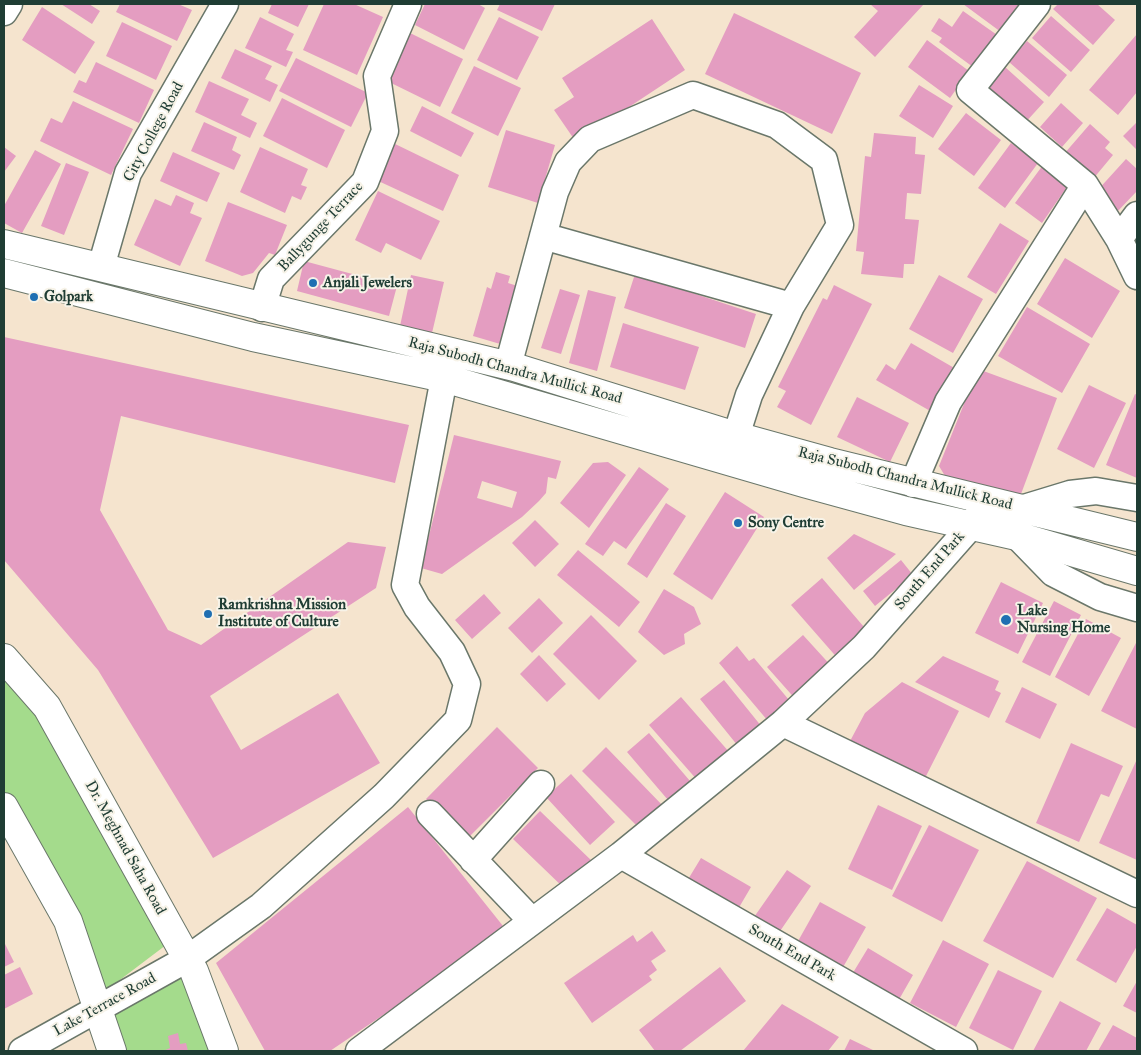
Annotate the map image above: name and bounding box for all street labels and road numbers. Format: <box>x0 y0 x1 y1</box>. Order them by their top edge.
street label: City College Road <box>120 79 188 185</box>
street label: Ballygunge Terrace <box>275 178 367 276</box>
street label: Raja Subodh Chandra Mullick Road <box>406 334 624 408</box>
street label: Raja Subodh Chandra Mullick Road <box>796 444 1014 514</box>
street label: South End Park <box>891 528 969 614</box>
street label: Dr. Meghnad Saha Road <box>81 778 169 918</box>
street label: South End Park <box>745 921 839 985</box>
street label: Lake Terrace Road <box>51 969 159 1041</box>

